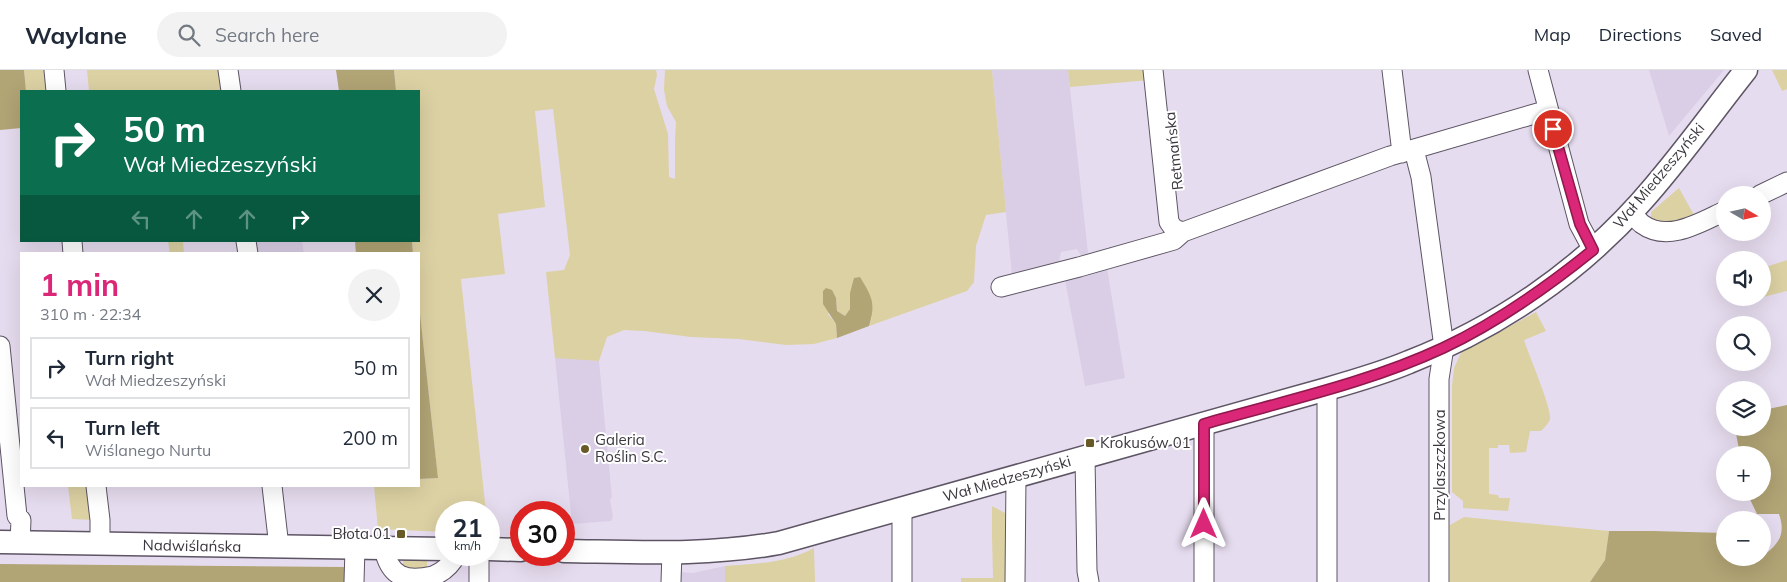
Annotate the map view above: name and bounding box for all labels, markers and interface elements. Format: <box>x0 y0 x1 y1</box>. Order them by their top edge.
search box <box>157 12 507 57</box>
text: Waylane <box>25 20 127 50</box>
icon: search <box>175 21 203 49</box>
text: Search here <box>215 23 319 47</box>
text: Map <box>1534 23 1571 46</box>
text: Directions <box>1599 23 1682 46</box>
text: Saved <box>1710 23 1762 46</box>
text: 50 m <box>123 107 206 151</box>
pin <box>1532 108 1574 150</box>
icon: right <box>40 110 105 175</box>
street label: Retmańska <box>1160 111 1187 191</box>
icon: arrive <box>1539 115 1567 143</box>
street label: Wał Miedzeszyński <box>1609 119 1708 232</box>
text: Wał Miedzeszyński <box>123 150 317 178</box>
north arrow <box>1716 186 1771 241</box>
map controls <box>1716 186 1771 566</box>
icon: left <box>127 205 155 233</box>
icon: ahead <box>180 205 208 233</box>
icon: ahead <box>233 205 261 233</box>
icon: right <box>286 205 314 233</box>
button: sound <box>1716 251 1771 306</box>
text: 1 min <box>40 266 119 304</box>
button: close <box>348 269 400 321</box>
text: 310 m · 22:34 <box>40 304 141 324</box>
button: search <box>1716 316 1771 371</box>
text: Turn right <box>85 346 174 370</box>
icon: right <box>42 354 70 382</box>
text: 50 m <box>354 356 398 380</box>
text: Wał Miedzeszyński <box>85 370 226 390</box>
button: layers <box>1716 381 1771 436</box>
street label: Przylaszczkowa <box>1430 409 1449 521</box>
text: Turn left <box>85 416 160 440</box>
icon: left <box>42 424 70 452</box>
text: 200 m <box>342 426 398 450</box>
place label: Galeria Roślin S.C. <box>595 430 667 466</box>
place label: Krokusów 01 <box>1100 433 1191 452</box>
marker: Krokusów 01 <box>1084 437 1096 449</box>
text: Wiślanego Nurtu <box>85 440 211 460</box>
marker: Galeria Roślin S.C. <box>579 443 591 455</box>
button: + <box>1716 446 1771 501</box>
street label: Wał Miedzeszyński <box>941 451 1073 506</box>
position arrow <box>1177 497 1229 549</box>
speed limit sign: 30 <box>510 501 575 566</box>
button: − <box>1716 511 1771 566</box>
text: 21 <box>452 512 483 543</box>
place label: Błota 01 <box>333 524 391 543</box>
marker: Błota 01 <box>395 528 407 540</box>
street label: Nadwiślańska <box>142 535 242 556</box>
text: km/h <box>454 538 481 553</box>

